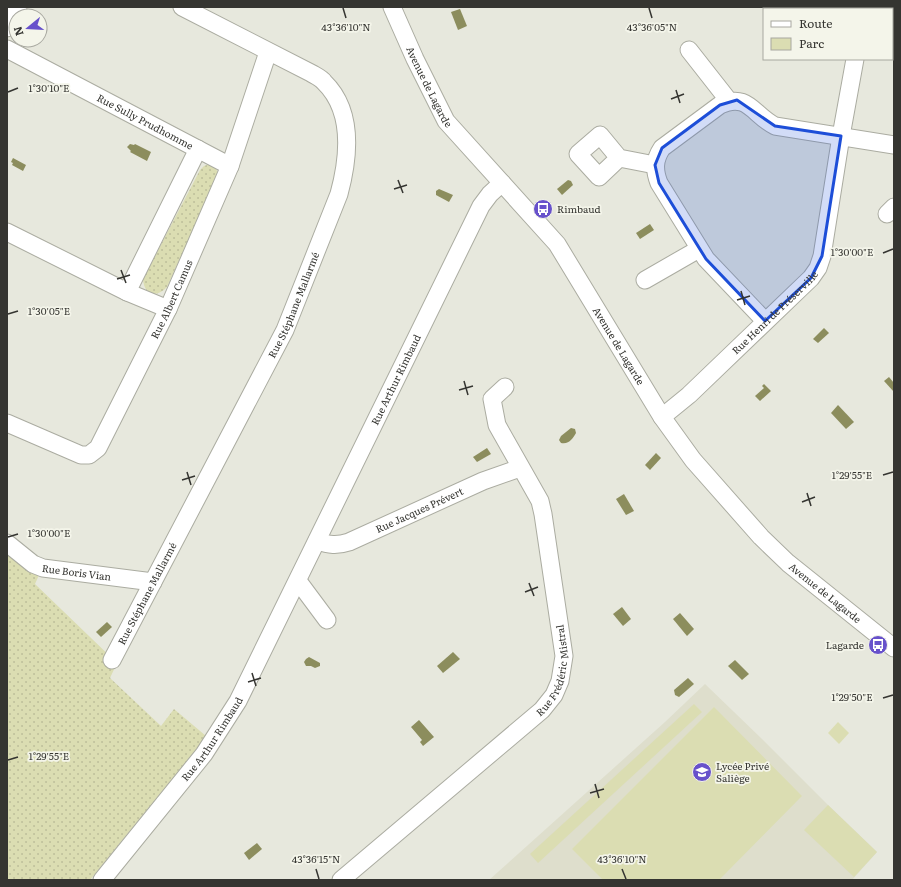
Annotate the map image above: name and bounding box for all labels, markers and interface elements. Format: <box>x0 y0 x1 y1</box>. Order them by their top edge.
north arrow <box>8 8 48 48</box>
legend <box>763 8 893 60</box>
text: Route <box>799 14 833 32</box>
text: 43°36'10"N <box>321 19 371 34</box>
text: 43°36'05"N <box>627 19 677 34</box>
text: N <box>9 25 27 38</box>
text: Parc <box>799 34 824 52</box>
street label: Avenue de Lagarde <box>403 44 456 130</box>
text: 1°30'10"E <box>29 80 70 95</box>
street label: Rue Sully Prudhomme <box>95 90 196 152</box>
bus stop icon: Rimbaud <box>532 198 554 220</box>
place label: Rimbaud <box>557 201 601 216</box>
text: 1°30'00"E <box>831 244 873 259</box>
street label: Rue Stéphane Mallarmé <box>264 250 322 360</box>
street label: Rue Albert Camus <box>146 257 196 341</box>
street label: Rue Henri de Préserville <box>728 267 821 357</box>
text: 1°30'05"E <box>28 303 70 318</box>
street label: Avenue de Lagarde <box>590 304 649 387</box>
street label: Rue Arthur Rimbaud <box>367 332 424 427</box>
text: 1°29'55"E <box>832 467 872 482</box>
street label: Rue Jacques Prévert <box>373 483 465 536</box>
text: 1°30'00"E <box>28 525 70 540</box>
street label: Rue Stéphane Mallarmé <box>113 539 179 647</box>
street label: Avenue de Lagarde <box>786 559 865 626</box>
street label: Rue Boris Vian <box>41 560 113 584</box>
street label: Rue Frédéric Mistral <box>532 623 571 719</box>
bus stop icon: Lagarde <box>867 634 889 656</box>
place label: Lagarde <box>826 637 864 652</box>
text: 1°29'50"E <box>831 689 873 704</box>
street label: Rue Arthur Rimbaud <box>177 694 246 784</box>
text: 1°29'55"E <box>29 748 69 763</box>
place label: Lycée Privé Saliège <box>716 758 769 785</box>
school or university icon: Lycée Privé Saliège <box>691 761 713 783</box>
text: 43°36'15"N <box>292 851 340 866</box>
text: 43°36'10"N <box>597 851 647 866</box>

